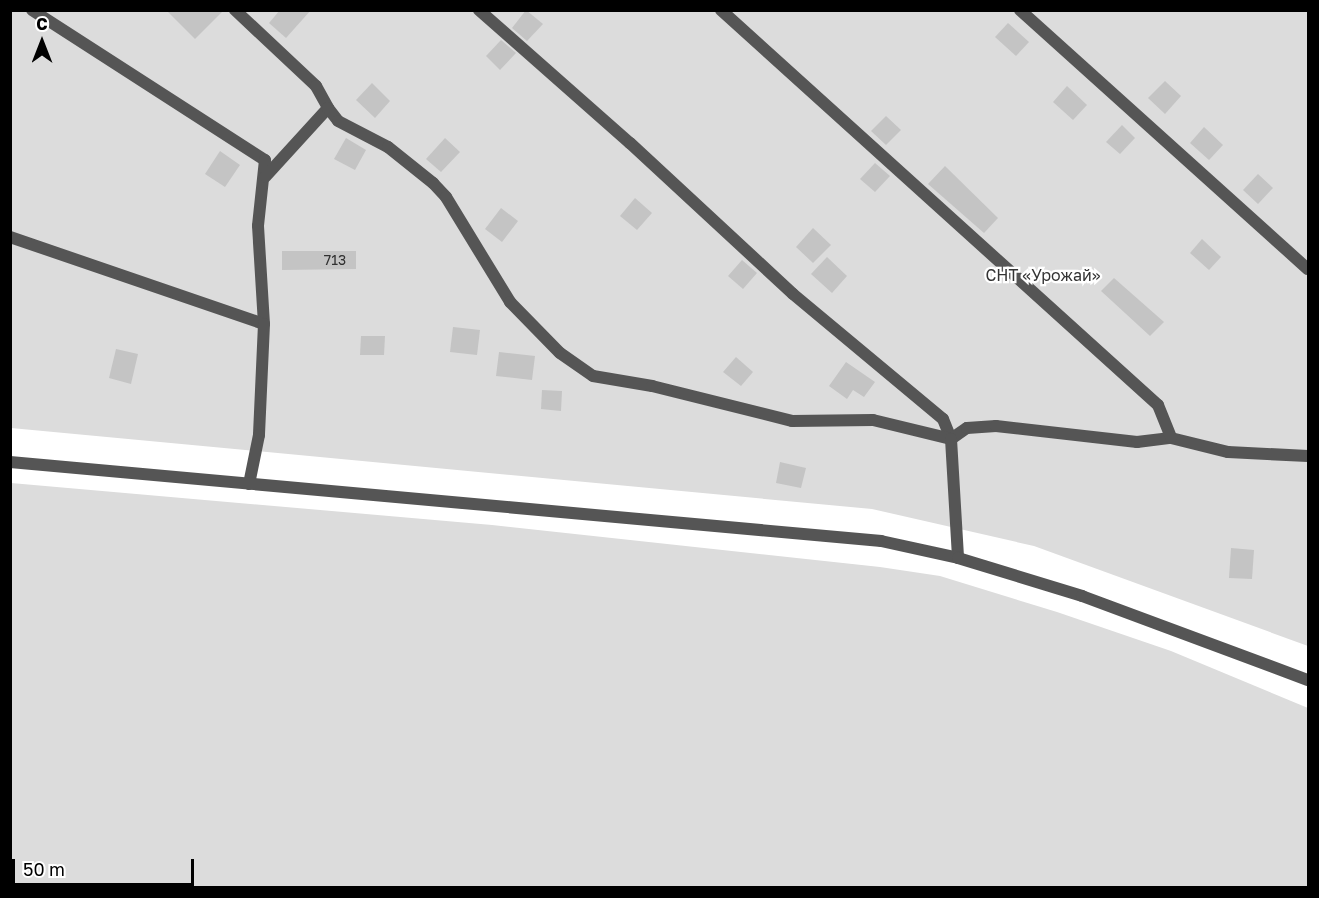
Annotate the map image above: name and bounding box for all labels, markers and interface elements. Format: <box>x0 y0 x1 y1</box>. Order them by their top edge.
north arrow <box>12 12 72 72</box>
text: С <box>36 14 48 34</box>
house number: 713 <box>324 252 346 268</box>
park label: СНТ «Урожай» <box>985 265 1101 285</box>
scale bar <box>15 847 196 885</box>
text: 50 m <box>23 858 65 880</box>

